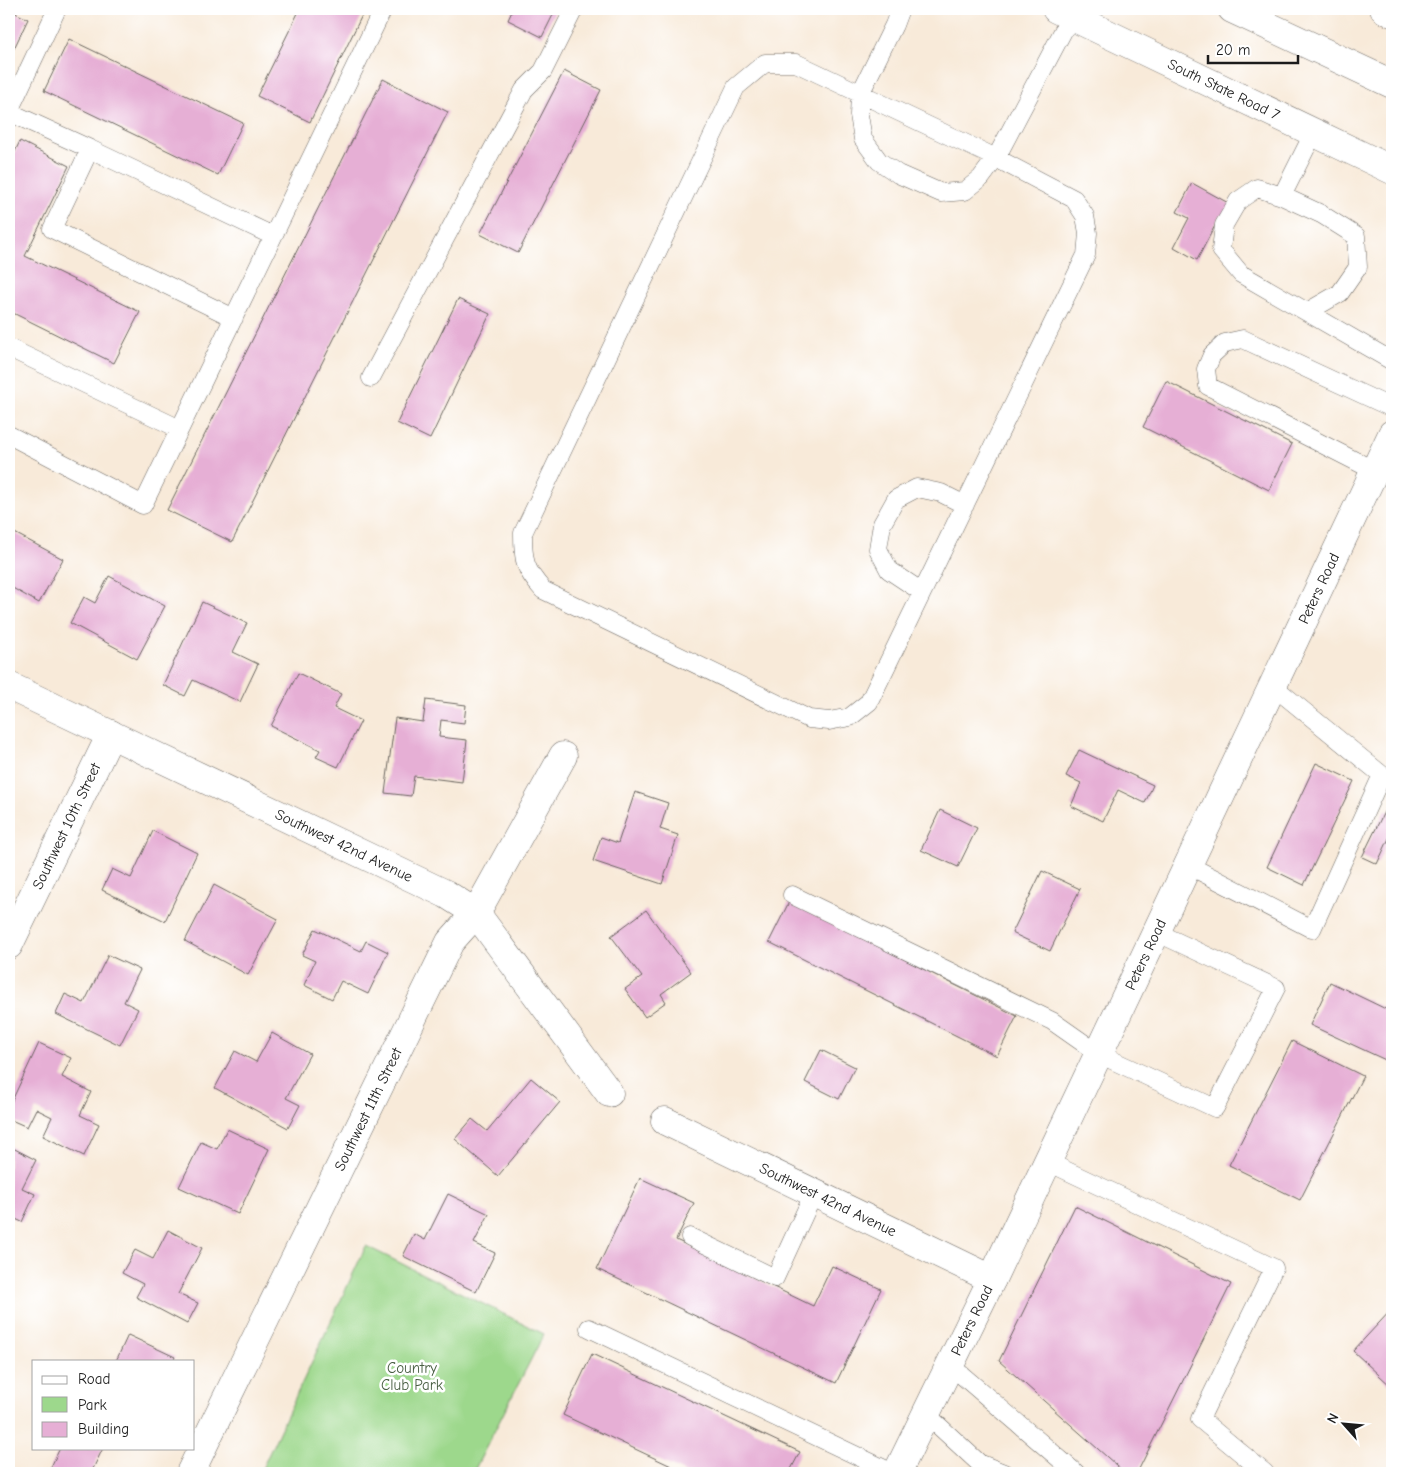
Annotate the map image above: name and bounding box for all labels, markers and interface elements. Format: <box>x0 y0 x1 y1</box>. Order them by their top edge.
scale bar <box>1208 32 1298 64</box>
text: 20 m <box>1216 41 1250 59</box>
street label: South State Road 7 <box>1165 55 1283 124</box>
street label: Peters Road <box>1294 550 1343 627</box>
street label: Southwest 10th Street <box>28 759 105 892</box>
street label: Southwest 42nd Avenue <box>272 805 416 886</box>
street label: Peters Road <box>1121 916 1170 993</box>
street label: Southwest 11th Street <box>330 1044 406 1174</box>
street label: Southwest 42nd Avenue <box>756 1159 900 1241</box>
street label: Peters Road <box>947 1282 997 1359</box>
park label: Country Club Park <box>381 1359 444 1394</box>
legend <box>32 1360 195 1450</box>
text: Road <box>78 1370 110 1388</box>
text: Park <box>78 1396 107 1414</box>
north arrow <box>1318 1400 1368 1450</box>
text: N <box>1323 1410 1343 1426</box>
text: Building <box>78 1420 129 1438</box>

